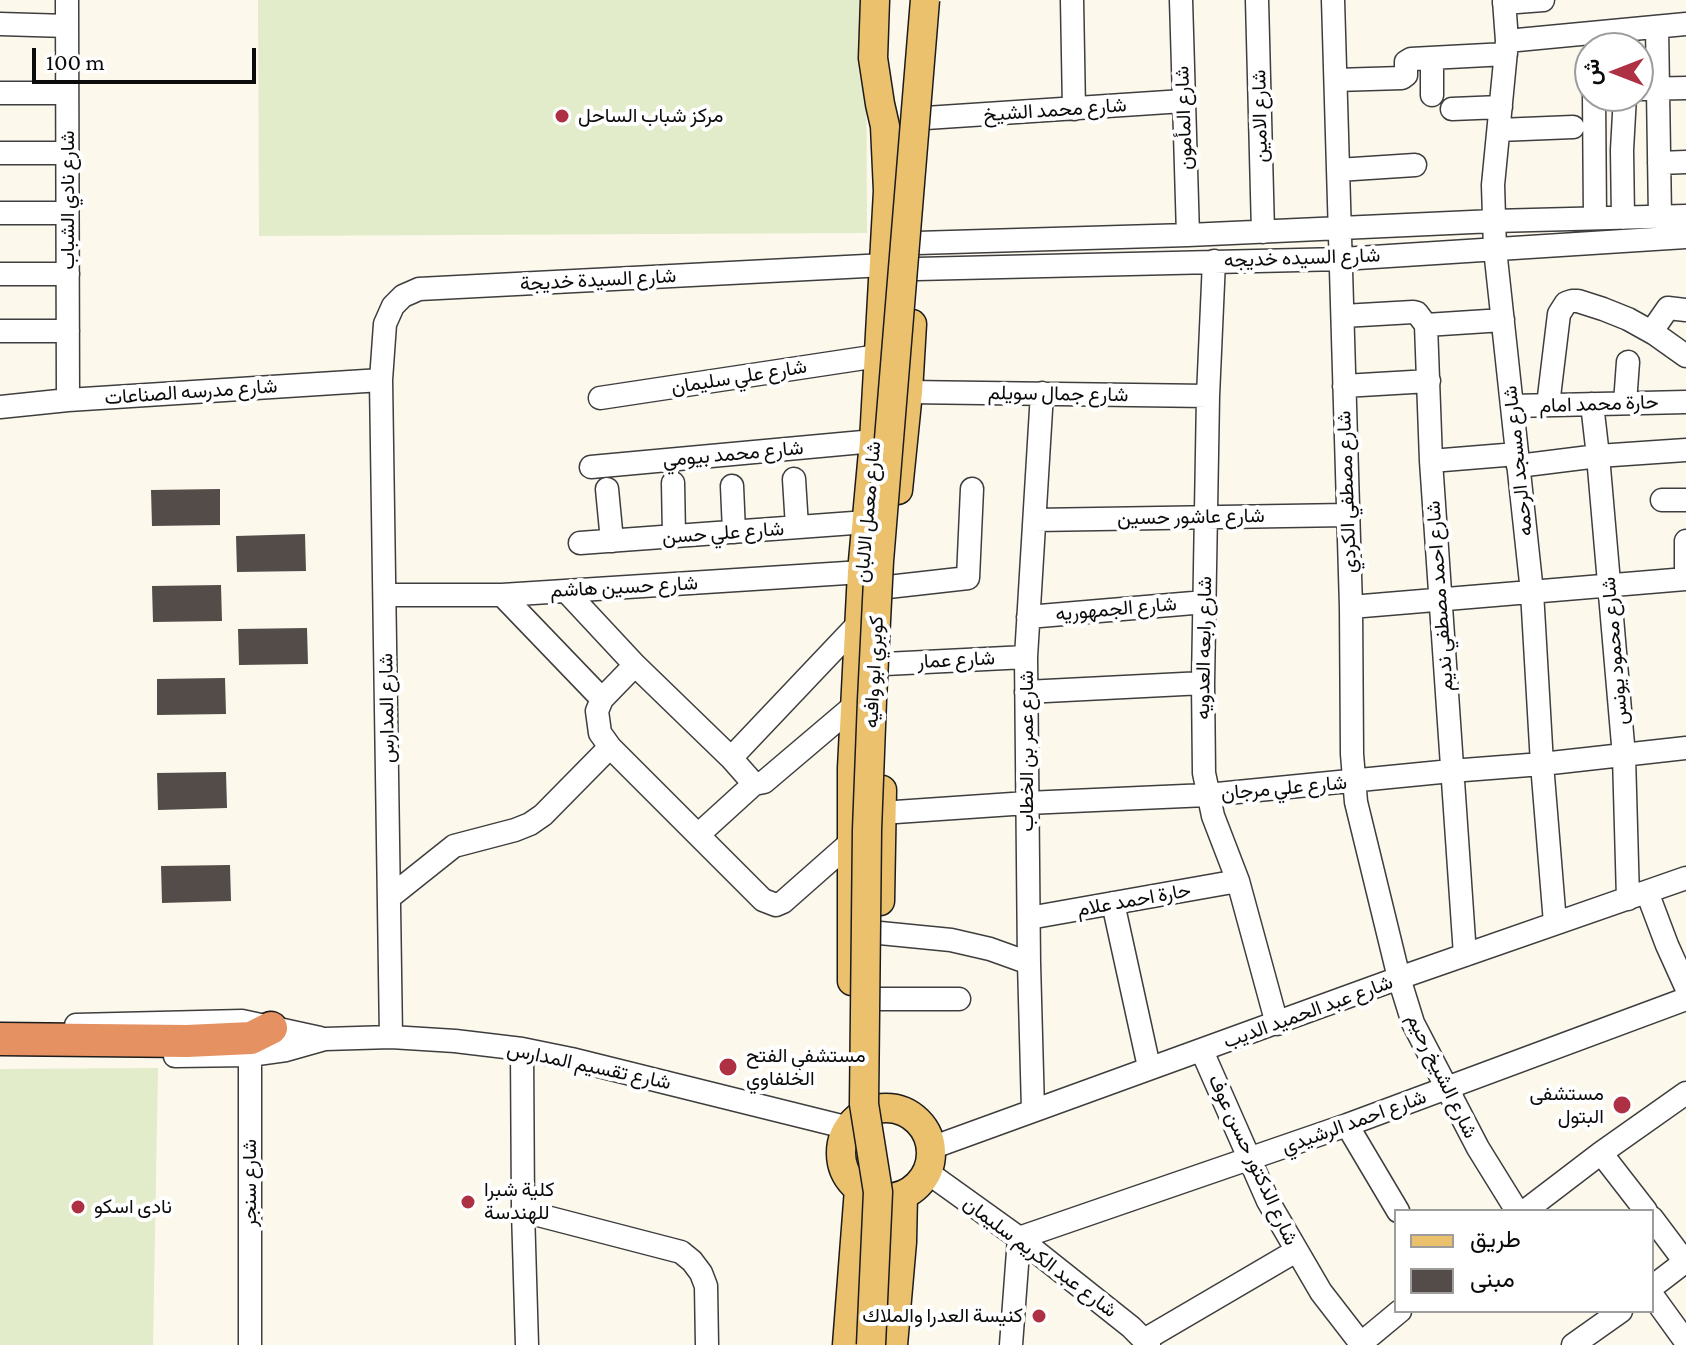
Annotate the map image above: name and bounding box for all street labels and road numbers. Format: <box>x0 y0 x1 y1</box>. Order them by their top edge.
street label: شارع المأمون <box>1170 66 1198 170</box>
street label: شارع الامين <box>1247 69 1273 163</box>
street label: شارع محمد الشيخ <box>983 93 1127 127</box>
street label: شارع نادي الشباب <box>56 130 80 270</box>
street label: شارع السيده خديجه <box>1223 243 1381 273</box>
street label: شارع السيدة خديجة <box>519 264 677 296</box>
street label: شارع علي سليمان <box>669 354 809 400</box>
street label: شارع مدرسه الصناعات <box>104 374 278 410</box>
street label: شارع جمال سويلم <box>988 381 1128 407</box>
street label: شارع مسجد الرحمه <box>1498 384 1538 538</box>
street label: حارة محمد امام <box>1539 390 1659 418</box>
street label: شارع مصطفي الكردي <box>1332 410 1362 574</box>
street label: شارع محمد بيومي <box>662 436 804 472</box>
street label: شارع معمل الالبان <box>850 440 886 584</box>
street label: شارع احمد مصطفي نديم <box>1421 500 1459 692</box>
street label: شارع عاشور حسين <box>1117 504 1265 530</box>
street label: شارع علي حسن <box>661 517 785 549</box>
street label: شارع حسين هاشم <box>549 571 699 603</box>
street label: شارع رابعه العدويه <box>1191 576 1217 720</box>
street label: شارع محمود يونس <box>1597 576 1633 726</box>
street label: شارع الجمهوريه <box>1054 592 1178 626</box>
street label: كوبري ابو وافيه <box>859 615 889 729</box>
street label: شارع عمار <box>916 646 996 674</box>
street label: شارع المدارس <box>374 653 400 763</box>
street label: شارع عمر بن الخطاب <box>1015 670 1039 832</box>
street label: شارع علي مرجان <box>1220 771 1348 805</box>
street label: حارة احمد علام <box>1075 878 1193 922</box>
street label: شارع عبد الحميد الديب <box>1220 970 1396 1054</box>
street label: شارع الشيخ رحيم <box>1401 1010 1483 1142</box>
street label: شارع تقسيم المدارس <box>505 1037 673 1095</box>
street label: شارع الدكتور حسن عوف <box>1203 1071 1303 1249</box>
street label: شارع احمد الرشيدي <box>1278 1085 1430 1159</box>
street label: شارع سنجر <box>238 1139 262 1227</box>
street label: شارع عبد الكريم سليمان <box>958 1191 1122 1323</box>

